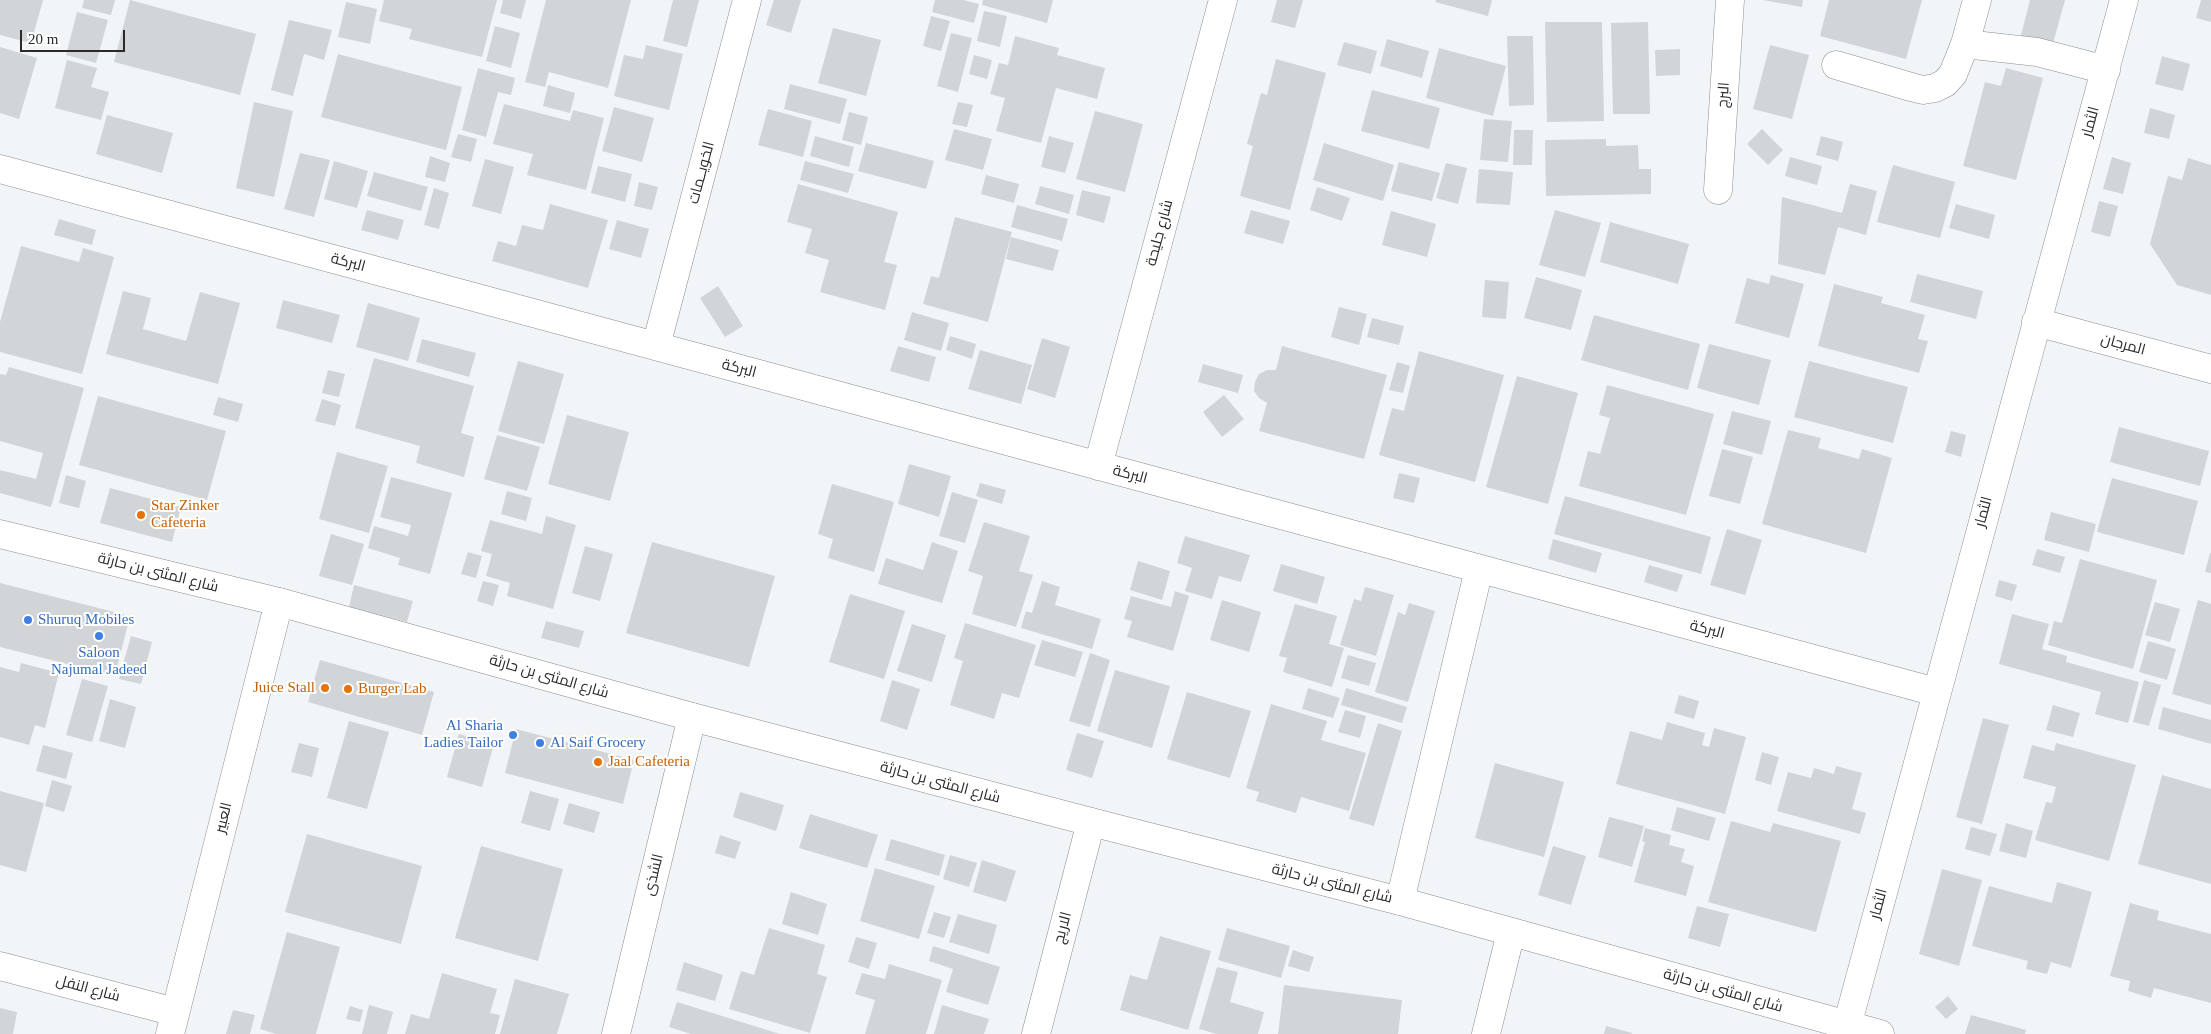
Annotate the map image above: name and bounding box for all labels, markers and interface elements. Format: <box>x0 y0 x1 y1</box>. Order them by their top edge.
scale bar <box>22 20 128 52</box>
text: 20 m <box>28 31 58 47</box>
street label: البرج <box>1714 82 1734 108</box>
street label: الثمار <box>2078 105 2104 139</box>
street label: الخويــمات <box>685 140 719 206</box>
street label: شارع جليحة <box>1143 198 1177 268</box>
street label: البركة <box>329 250 367 276</box>
street label: المرجان <box>2099 330 2147 360</box>
street label: البركة <box>720 356 758 382</box>
street label: البركة <box>1111 462 1149 488</box>
street label: الثمار <box>1971 495 1997 529</box>
place label: Star Zinker Cafeteria <box>151 497 219 532</box>
marker: Star Zinker Cafeteria <box>135 509 147 521</box>
street label: شارع المثنى بن حارثة <box>96 549 220 597</box>
place label: Shuruq Mobiles <box>38 611 134 629</box>
marker: Shuruq Mobiles <box>22 614 34 626</box>
street label: البركة <box>1688 617 1726 643</box>
marker: Saloon Najumal Jadeed <box>93 630 105 642</box>
place label: Saloon Najumal Jadeed <box>51 644 147 679</box>
street label: شارع المثنى بن حارثة <box>487 651 611 703</box>
place label: Juice Stall <box>253 679 315 697</box>
place label: Burger Lab <box>358 680 426 698</box>
marker: Juice Stall <box>319 682 331 694</box>
marker: Burger Lab <box>342 683 354 695</box>
place label: Al Sharia Ladies Tailor <box>424 717 503 752</box>
marker: Al Sharia Ladies Tailor <box>507 729 519 741</box>
place label: Al Saif Grocery <box>550 734 646 752</box>
marker: Al Saif Grocery <box>534 737 546 749</box>
place label: Jaal Cafeteria <box>608 753 690 771</box>
marker: Jaal Cafeteria <box>592 756 604 768</box>
street label: شارع المثنى بن حارثة <box>878 758 1002 808</box>
street label: العبير <box>212 801 236 835</box>
street label: الشذى <box>640 852 668 898</box>
street label: شارع المثنى بن حارثة <box>1270 860 1394 908</box>
street label: الثمار <box>1866 887 1892 921</box>
street label: الاريج <box>1050 910 1076 946</box>
street label: شارع المثنى بن حارثة <box>1661 965 1785 1017</box>
street label: شارع النفل <box>54 972 122 1006</box>

